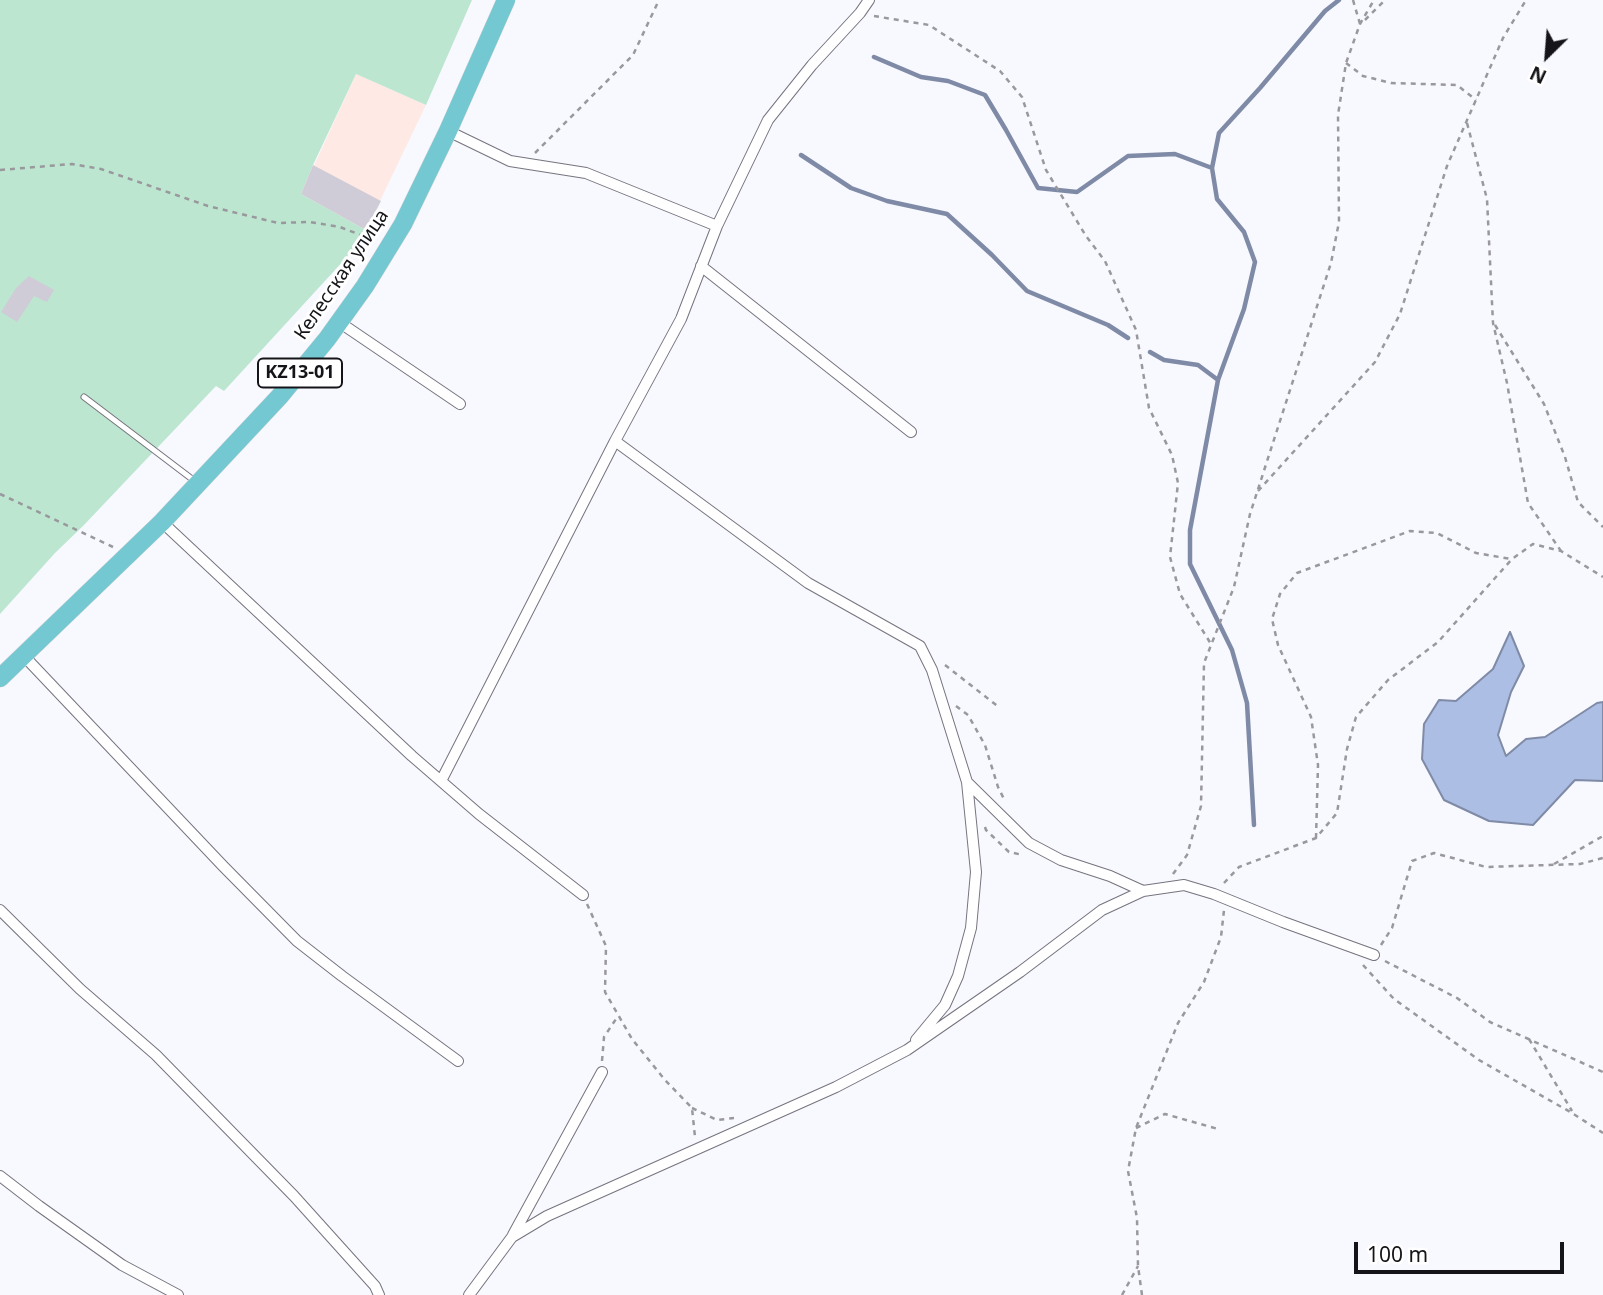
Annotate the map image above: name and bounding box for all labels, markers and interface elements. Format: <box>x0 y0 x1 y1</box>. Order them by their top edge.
north arrow <box>1512 21 1582 91</box>
text: N <box>1526 60 1551 90</box>
street label: Келесская улица <box>290 206 394 344</box>
road number: KZ13-01 <box>258 358 342 388</box>
scale bar <box>1358 1228 1568 1272</box>
text: 100 m <box>1367 1240 1428 1268</box>

